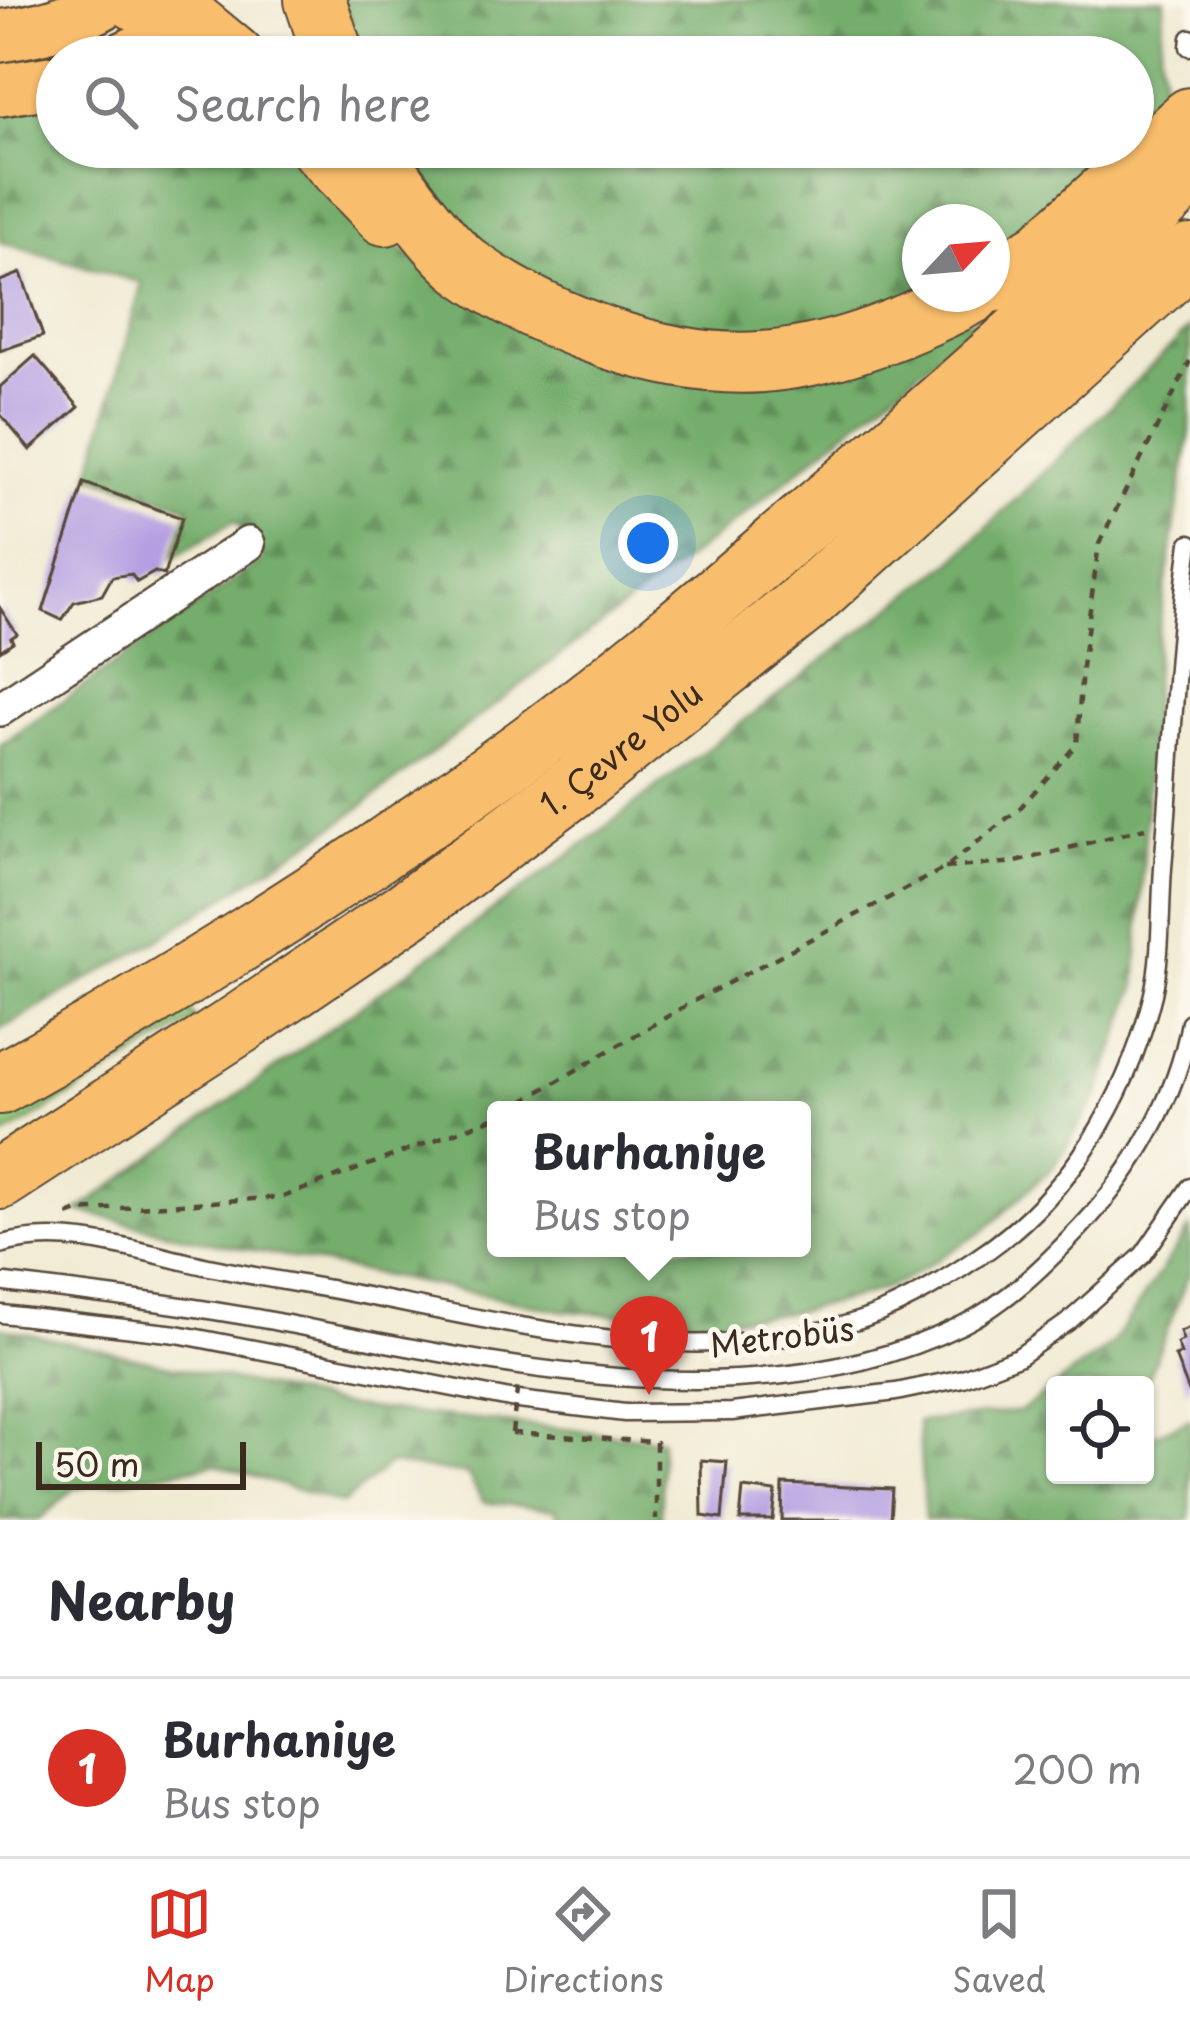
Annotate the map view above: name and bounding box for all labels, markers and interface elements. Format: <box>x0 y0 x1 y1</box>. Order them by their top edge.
search box <box>36 36 1154 168</box>
text: Search here <box>174 68 431 136</box>
icon: search <box>78 69 144 135</box>
north arrow <box>902 204 1010 312</box>
your location <box>618 513 678 573</box>
street label: 1. Çevre Yolu <box>528 667 712 827</box>
popup <box>487 1101 811 1257</box>
text: Burhaniye <box>532 1116 766 1184</box>
text: Bus stop <box>532 1184 691 1243</box>
pin: 1 <box>610 1296 688 1395</box>
street label: Metrobüs <box>707 1301 857 1369</box>
map controls <box>1046 1376 1154 1484</box>
button: locate <box>1046 1376 1154 1484</box>
scale bar <box>36 1436 246 1489</box>
text: 50 m <box>54 1438 140 1488</box>
text: Nearby <box>48 1560 235 1637</box>
text: Burhaniye <box>162 1704 396 1772</box>
text: 1 <box>78 1738 96 1797</box>
text: 200 m <box>1012 1738 1142 1797</box>
text: Bus stop <box>162 1772 321 1831</box>
tab: Map <box>144 1881 215 2003</box>
tab: Directions <box>503 1881 664 2003</box>
tab: Saved <box>952 1881 1046 2003</box>

